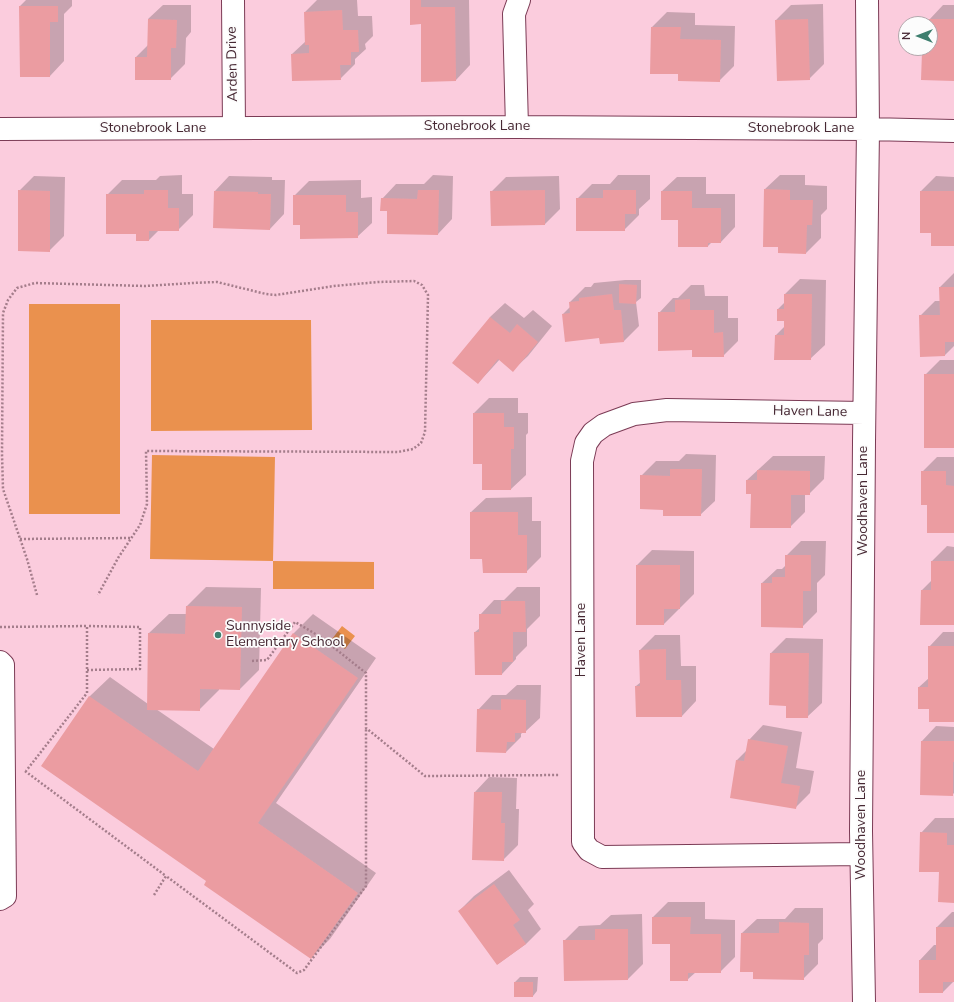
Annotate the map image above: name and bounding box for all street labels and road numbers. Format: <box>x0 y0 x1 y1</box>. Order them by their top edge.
street label: Arden Drive <box>224 26 242 102</box>
street label: Stonebrook Lane <box>424 119 530 135</box>
street label: Stonebrook Lane <box>100 121 206 137</box>
street label: Stonebrook Lane <box>748 121 854 137</box>
street label: Haven Lane <box>773 403 847 421</box>
street label: Woodhaven Lane <box>856 446 872 556</box>
street label: Haven Lane <box>574 603 590 677</box>
street label: Woodhaven Lane <box>854 770 870 880</box>

